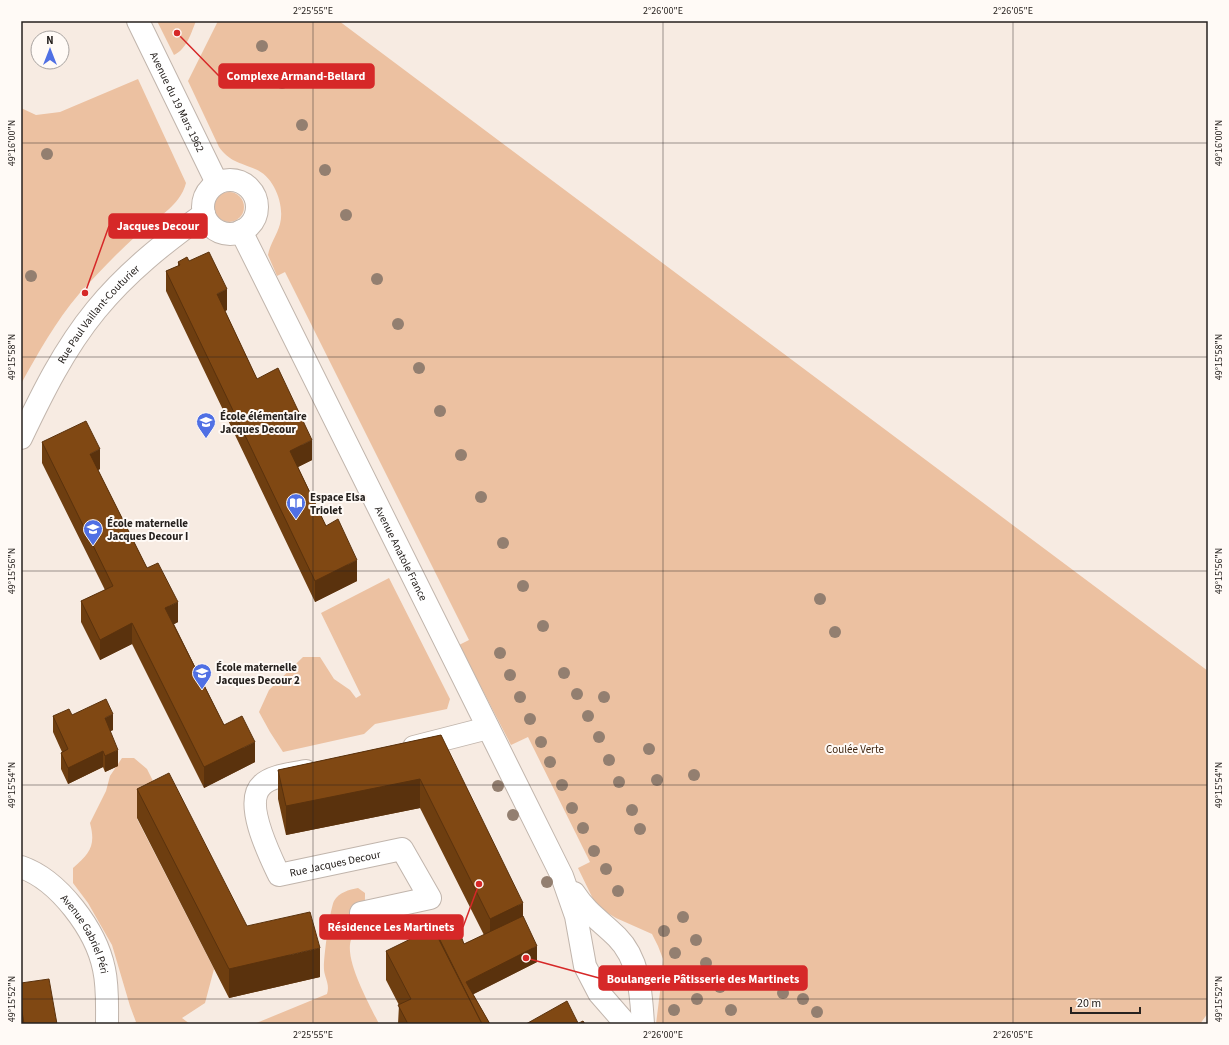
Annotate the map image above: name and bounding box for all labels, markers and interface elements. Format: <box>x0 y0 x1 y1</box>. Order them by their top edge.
text: 2°25'55"E <box>293 4 333 18</box>
text: 2°26'00"E <box>643 4 683 18</box>
text: 2°26'05"E <box>993 4 1033 18</box>
north arrow <box>30 30 70 70</box>
text: N <box>46 33 54 48</box>
street label: Avenue du 19 Mars 1962 <box>146 50 208 155</box>
callout: Complexe Armand-Bellard <box>219 64 374 88</box>
text: Complexe Armand-Bellard <box>227 68 366 85</box>
text: 49°16'00"N <box>5 120 19 166</box>
text: 49°16'00"N <box>1212 120 1226 166</box>
callout: Jacques Decour <box>109 214 207 238</box>
text: Jacques Decour <box>117 218 200 235</box>
street label: Rue Paul Vaillant-Couturier <box>54 261 143 366</box>
text: 49°15'58"N <box>5 334 19 380</box>
text: 49°15'58"N <box>1212 334 1226 380</box>
place label: École élémentaire Jacques Decour <box>220 409 307 437</box>
school or university icon: École élémentaire Jacques Decour <box>195 411 217 439</box>
place label: Espace Elsa Triolet <box>310 490 366 518</box>
library icon: Espace Elsa Triolet <box>285 492 307 520</box>
street label: Avenue Anatole France <box>371 504 431 604</box>
place label: École maternelle Jacques Decour I <box>107 516 188 544</box>
school or university icon: École maternelle Jacques Decour I <box>82 518 104 546</box>
text: 49°15'56"N <box>5 548 19 594</box>
text: 49°15'56"N <box>1212 548 1226 594</box>
place label: École maternelle Jacques Decour 2 <box>216 660 300 688</box>
school or university icon: École maternelle Jacques Decour 2 <box>191 662 213 690</box>
park label: Coulée Verte <box>826 742 885 757</box>
text: 49°15'54"N <box>5 762 19 808</box>
text: 49°15'54"N <box>1212 762 1226 808</box>
street label: Rue Jacques Decour <box>288 847 382 881</box>
street label: Avenue Gabriel Péri <box>57 891 112 975</box>
callout: Résidence Les Martinets <box>320 915 463 939</box>
text: Résidence Les Martinets <box>328 919 454 936</box>
callout: Boulangerie Pâtisserie des Martinets <box>599 966 807 990</box>
text: Boulangerie Pâtisserie des Martinets <box>607 971 799 988</box>
text: 49°15'52"N <box>5 976 19 1022</box>
text: 49°15'52"N <box>1212 976 1226 1022</box>
scale bar <box>1071 989 1140 1015</box>
text: 20 m <box>1077 995 1101 1012</box>
text: 2°25'55"E <box>293 1028 333 1042</box>
text: 2°26'00"E <box>643 1028 683 1042</box>
text: 2°26'05"E <box>993 1028 1033 1042</box>

